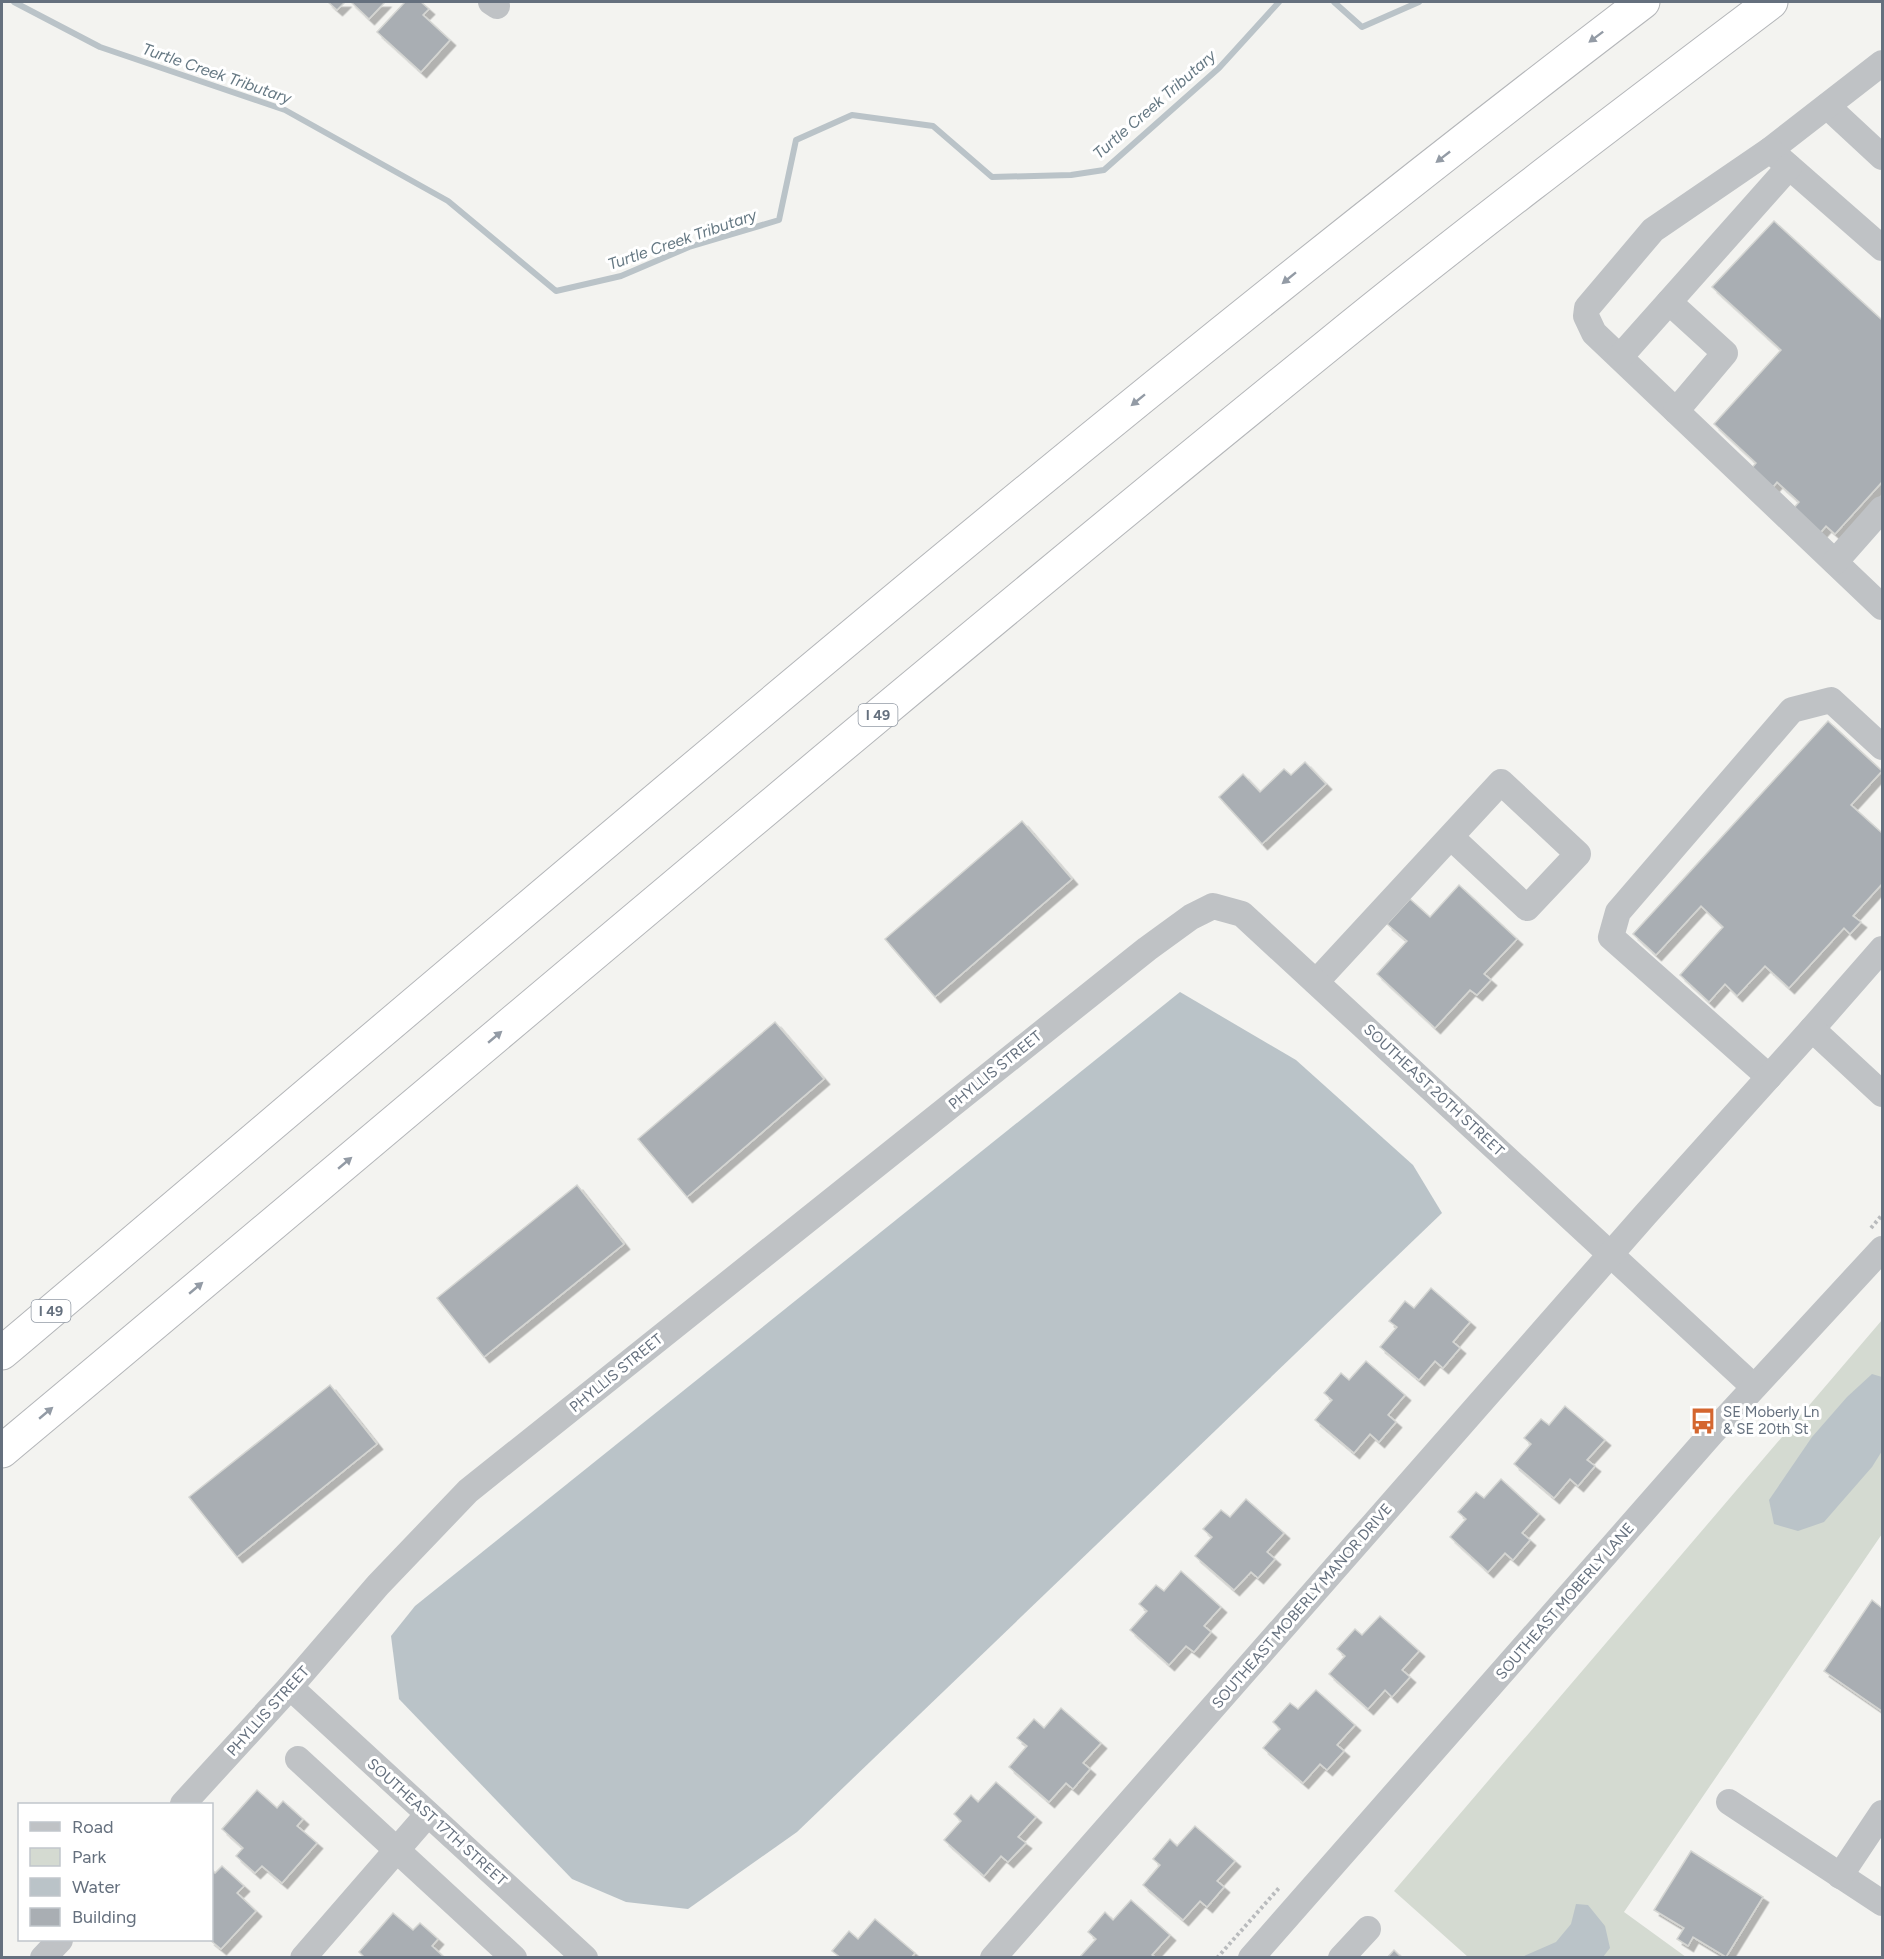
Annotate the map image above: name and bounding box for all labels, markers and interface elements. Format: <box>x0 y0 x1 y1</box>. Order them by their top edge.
one-way arrow <box>1589 31 1605 43</box>
water label: Turtle Creek Tributary <box>140 39 294 108</box>
water label: Turtle Creek Tributary <box>1089 46 1220 163</box>
one-way arrow <box>1435 151 1450 163</box>
water label: Turtle Creek Tributary <box>605 205 760 274</box>
one-way arrow <box>1282 271 1297 283</box>
one-way arrow <box>1130 394 1146 407</box>
road number: I 49 <box>858 704 898 726</box>
street label: SOUTHEAST 20TH STREET <box>1360 1020 1508 1160</box>
street label: PHYLLIS STREET <box>945 1027 1046 1113</box>
one-way arrow <box>487 1031 503 1044</box>
one-way arrow <box>338 1157 353 1170</box>
one-way arrow <box>188 1282 204 1295</box>
road number: I 49 <box>32 1300 70 1322</box>
street label: PHYLLIS STREET <box>566 1330 667 1416</box>
place label: SE Moberly Ln & SE 20th St <box>1723 1403 1819 1438</box>
bus stop icon: SE Moberly Ln & SE 20th St <box>1688 1406 1718 1436</box>
one-way arrow <box>39 1408 54 1420</box>
street label: SOUTHEAST MOBERLY MANOR DRIVE <box>1208 1500 1396 1712</box>
street label: SOUTHEAST MOBERLY LANE <box>1492 1519 1638 1683</box>
street label: PHYLLIS STREET <box>223 1662 313 1760</box>
street label: SOUTHEAST 17TH STREET <box>364 1755 511 1890</box>
legend <box>18 1803 213 1941</box>
text: Road <box>72 1816 113 1838</box>
text: Park <box>72 1846 107 1868</box>
text: Water <box>72 1876 120 1898</box>
text: Building <box>72 1906 137 1928</box>

